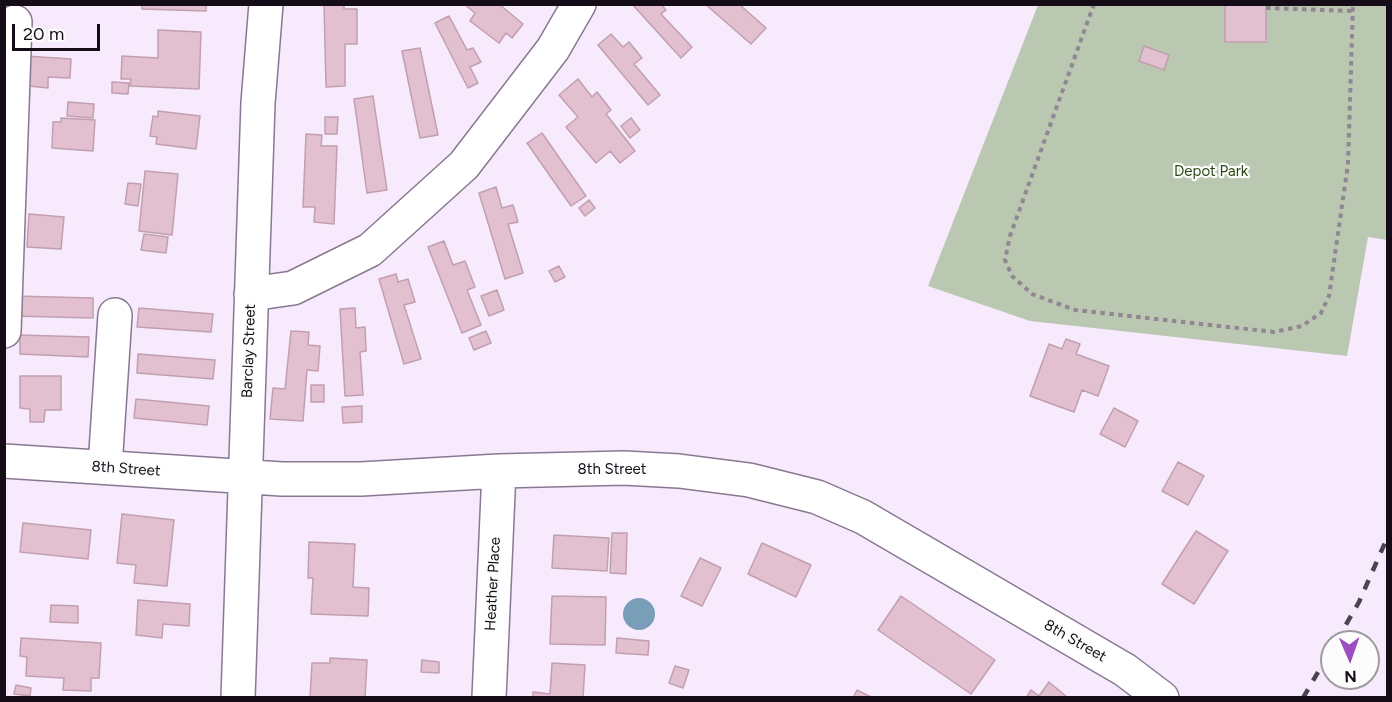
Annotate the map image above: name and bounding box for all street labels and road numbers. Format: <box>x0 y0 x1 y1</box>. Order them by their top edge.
street label: Barclay Street <box>238 303 260 399</box>
street label: 8th Street <box>91 458 161 480</box>
street label: 8th Street <box>578 461 646 479</box>
street label: Heather Place <box>482 537 504 631</box>
street label: 8th Street <box>1041 616 1109 666</box>

